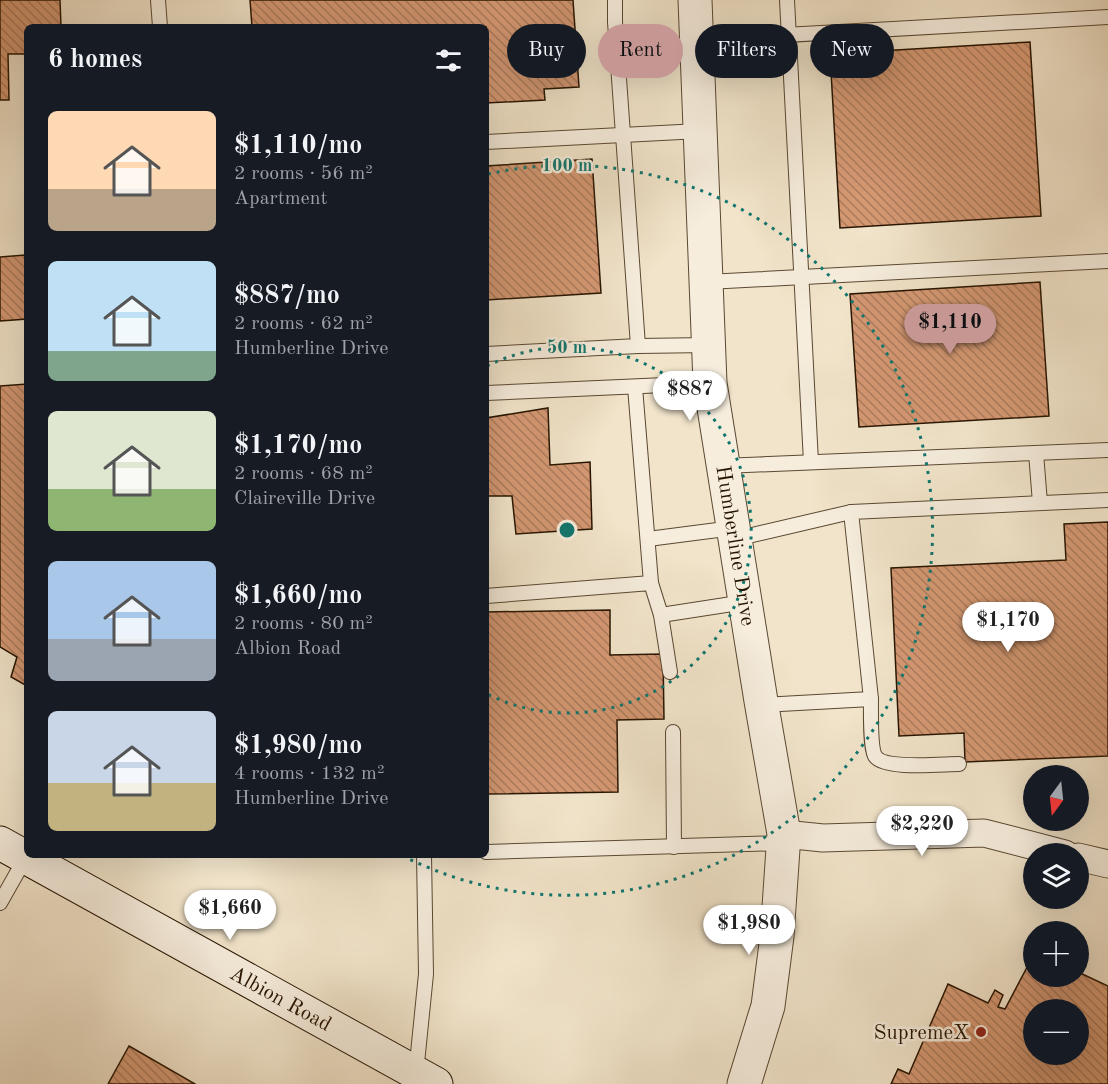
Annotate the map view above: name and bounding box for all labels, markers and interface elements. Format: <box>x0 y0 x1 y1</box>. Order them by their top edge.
chip: Buy <box>507 24 586 78</box>
chip: Rent <box>598 24 683 78</box>
chip: Filters <box>695 24 798 78</box>
chip: New <box>810 24 894 78</box>
icon: filters <box>432 44 465 77</box>
text: 6 homes <box>48 47 142 73</box>
text: $1,110/mo <box>234 133 362 159</box>
icon: home <box>96 135 168 207</box>
text: 100 m <box>542 157 592 175</box>
text: 2 rooms · 56 m² <box>234 164 373 184</box>
text: Apartment <box>234 189 328 209</box>
text: $887/mo <box>234 283 340 309</box>
icon: home <box>96 285 168 357</box>
pin: $1,110 <box>901 304 999 355</box>
text: $1,110 <box>918 313 982 333</box>
text: 2 rooms · 62 m² <box>234 314 373 334</box>
text: Humberline Drive <box>234 339 388 359</box>
text: 50 m <box>547 339 587 357</box>
pin: $887 <box>654 371 726 422</box>
text: $887 <box>667 380 713 400</box>
text: $1,170/mo <box>234 433 362 459</box>
icon: home <box>96 435 168 507</box>
text: 2 rooms · 68 m² <box>234 464 373 484</box>
street label: Humberline Drive <box>711 464 758 628</box>
text: Claireville Drive <box>234 489 375 509</box>
centre of rings <box>557 520 577 540</box>
text: $1,660/mo <box>234 583 362 609</box>
icon: home <box>96 585 168 657</box>
pin: $1,170 <box>959 602 1057 653</box>
text: $1,170 <box>976 611 1040 631</box>
text: 2 rooms · 80 m² <box>234 614 373 634</box>
text: Albion Road <box>234 639 341 659</box>
text: $1,980/mo <box>234 733 362 759</box>
icon: home <box>96 735 168 807</box>
text: 4 rooms · 132 m² <box>234 764 384 784</box>
north arrow <box>1023 765 1089 831</box>
map controls <box>1023 765 1089 1065</box>
text: Humberline Drive <box>234 789 388 809</box>
pin: $2,220 <box>873 806 971 857</box>
text: $2,220 <box>890 815 954 835</box>
button: layers <box>1023 843 1089 909</box>
pin: $1,660 <box>181 890 279 941</box>
text: $1,660 <box>198 899 262 919</box>
pin: $1,980 <box>700 905 798 956</box>
text: $1,980 <box>717 914 781 934</box>
button: + <box>1023 921 1089 987</box>
street label: Albion Road <box>226 963 335 1036</box>
button: − <box>1023 999 1089 1065</box>
place label: SupremeX <box>874 1023 969 1044</box>
marker: SupremeX <box>974 1025 988 1039</box>

